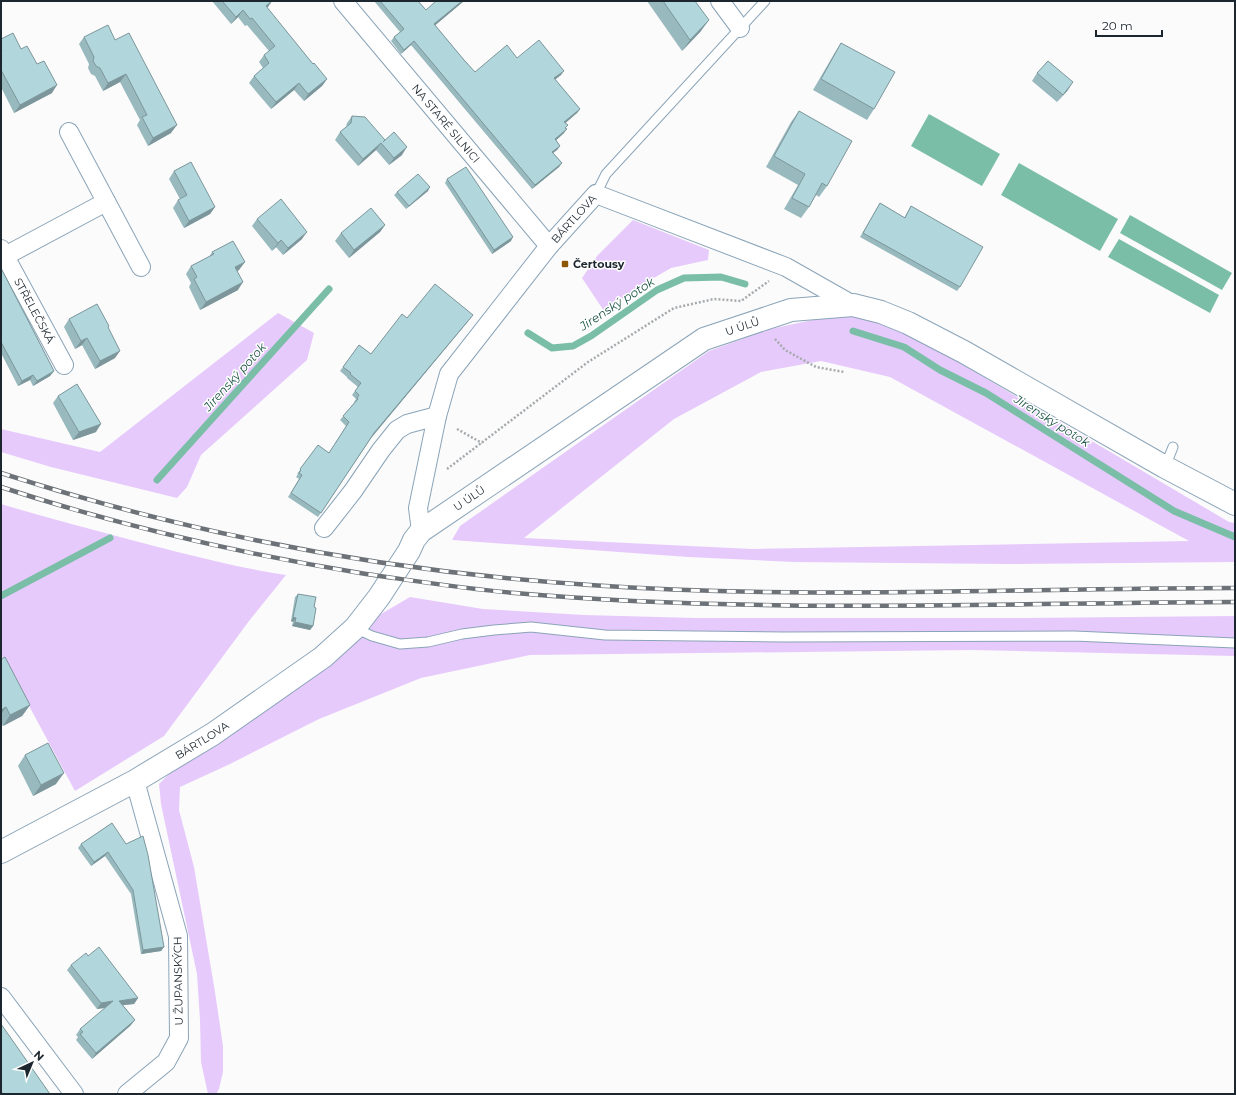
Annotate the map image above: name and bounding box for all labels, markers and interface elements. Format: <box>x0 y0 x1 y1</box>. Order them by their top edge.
scale bar <box>1096 12 1162 38</box>
text: 20 m <box>1102 18 1133 33</box>
street label: NA STARÉ SILNICI <box>409 81 483 166</box>
street label: BÁRTLOVA <box>548 191 599 246</box>
place label: Čertousy <box>573 257 625 271</box>
marker: Čertousy <box>560 259 570 269</box>
water label: Jirenský potok <box>576 273 658 334</box>
street label: STŘELEČSKÁ <box>11 275 58 346</box>
street label: U ÚLŮ <box>723 314 761 339</box>
water label: Jirenský potok <box>199 339 270 415</box>
water label: Jirenský potok <box>1011 391 1094 450</box>
street label: U ÚLŮ <box>451 483 488 514</box>
street label: BÁRTLOVA <box>172 718 232 762</box>
street label: U ŽUPANSKÝCH <box>170 936 186 1026</box>
north arrow <box>12 1043 52 1083</box>
text: N <box>31 1048 47 1064</box>

